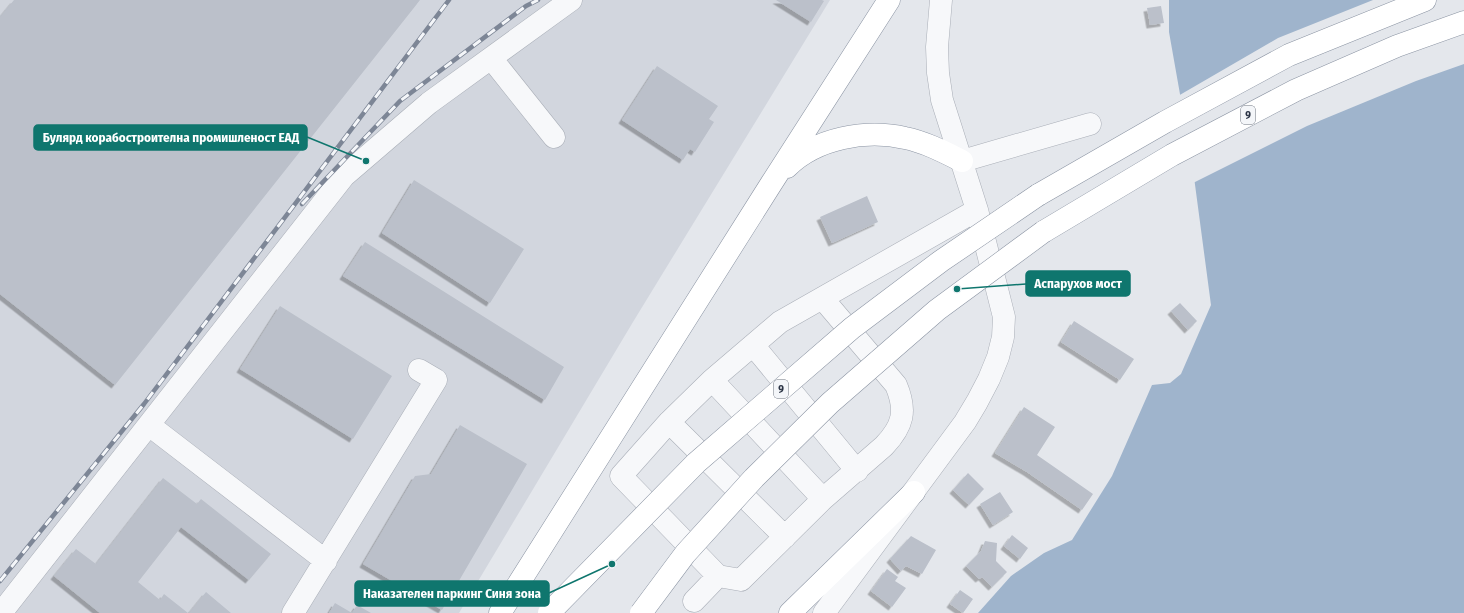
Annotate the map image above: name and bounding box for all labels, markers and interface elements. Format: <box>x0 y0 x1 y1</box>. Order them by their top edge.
road number: 9 <box>1241 106 1255 124</box>
callout: Булярд корабостроителна промишленост ЕАД <box>34 125 307 150</box>
text: Булярд корабостроителна промишленост ЕАД <box>43 130 300 145</box>
callout: Аспарухов мост <box>1026 271 1130 296</box>
text: Аспарухов мост <box>1033 276 1122 291</box>
road number: 9 <box>774 380 788 398</box>
callout: Наказателен паркинг Синя зона <box>355 581 549 606</box>
text: Наказателен паркинг Синя зона <box>363 586 542 601</box>

